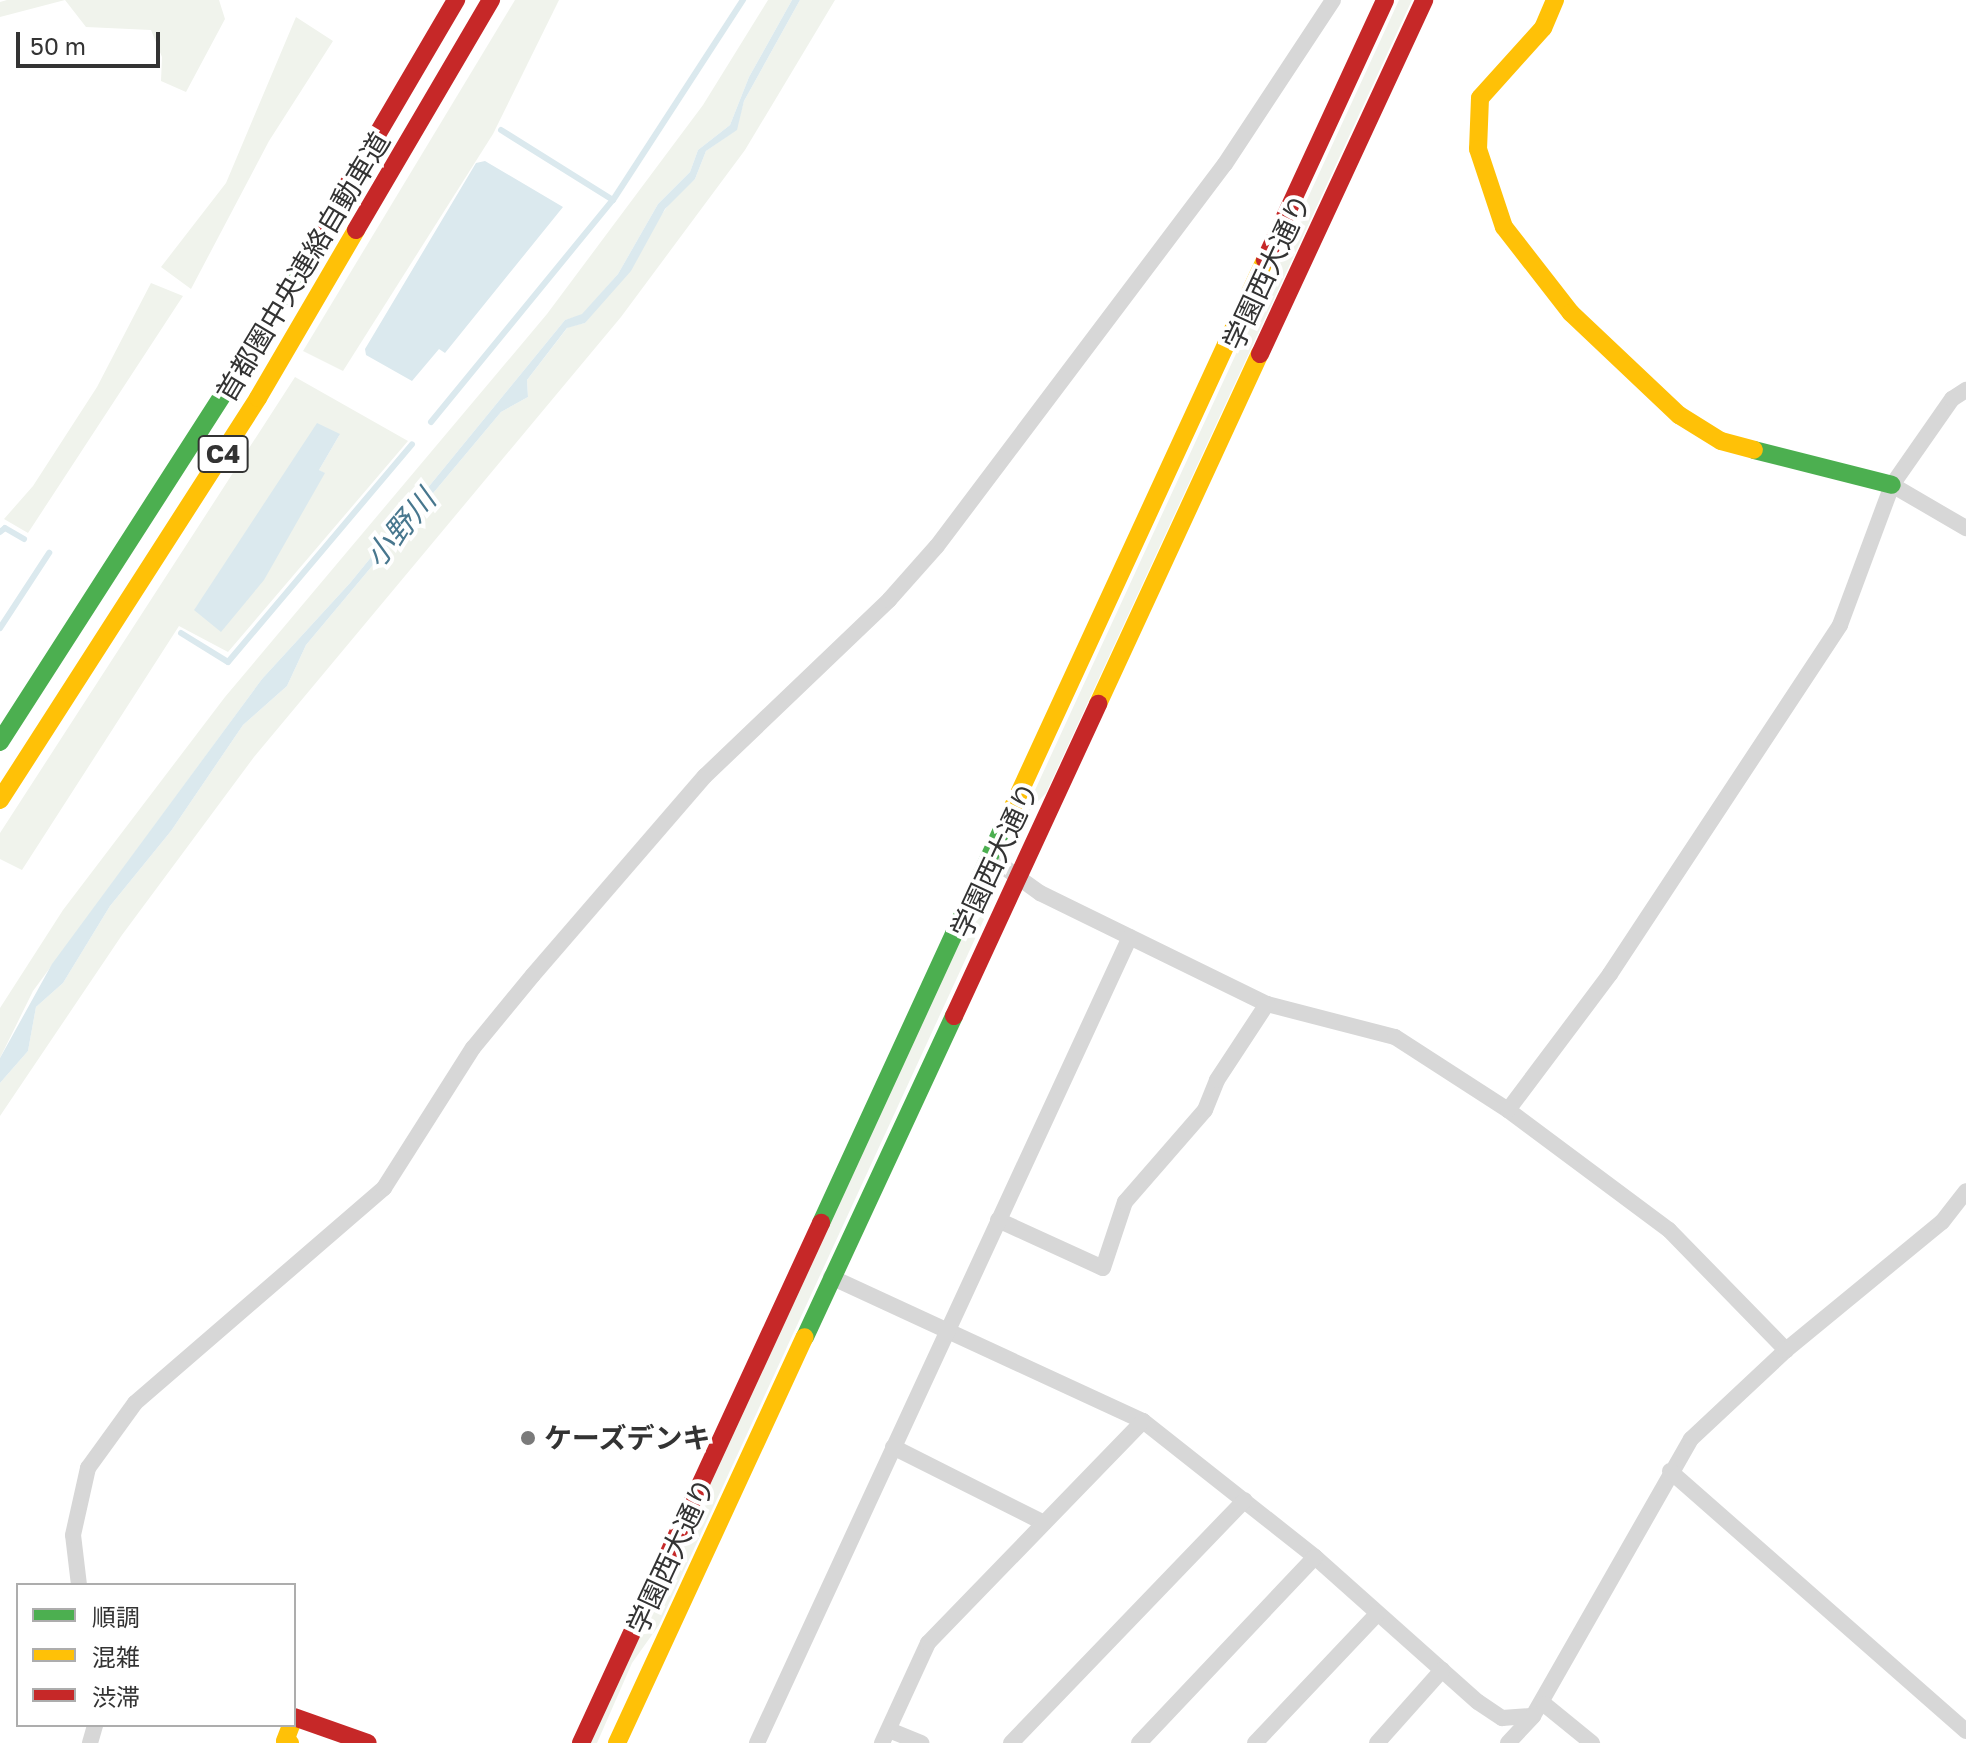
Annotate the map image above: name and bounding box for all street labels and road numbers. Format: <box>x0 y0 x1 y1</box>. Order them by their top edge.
street label: 首都圏中央連絡自動車道 <box>209 126 397 408</box>
street label: 学園西大通り <box>1216 189 1318 355</box>
road number: C4 <box>197 432 249 476</box>
street label: 学園西大通り <box>944 777 1046 943</box>
street label: 学園西大通り <box>620 1473 722 1639</box>

